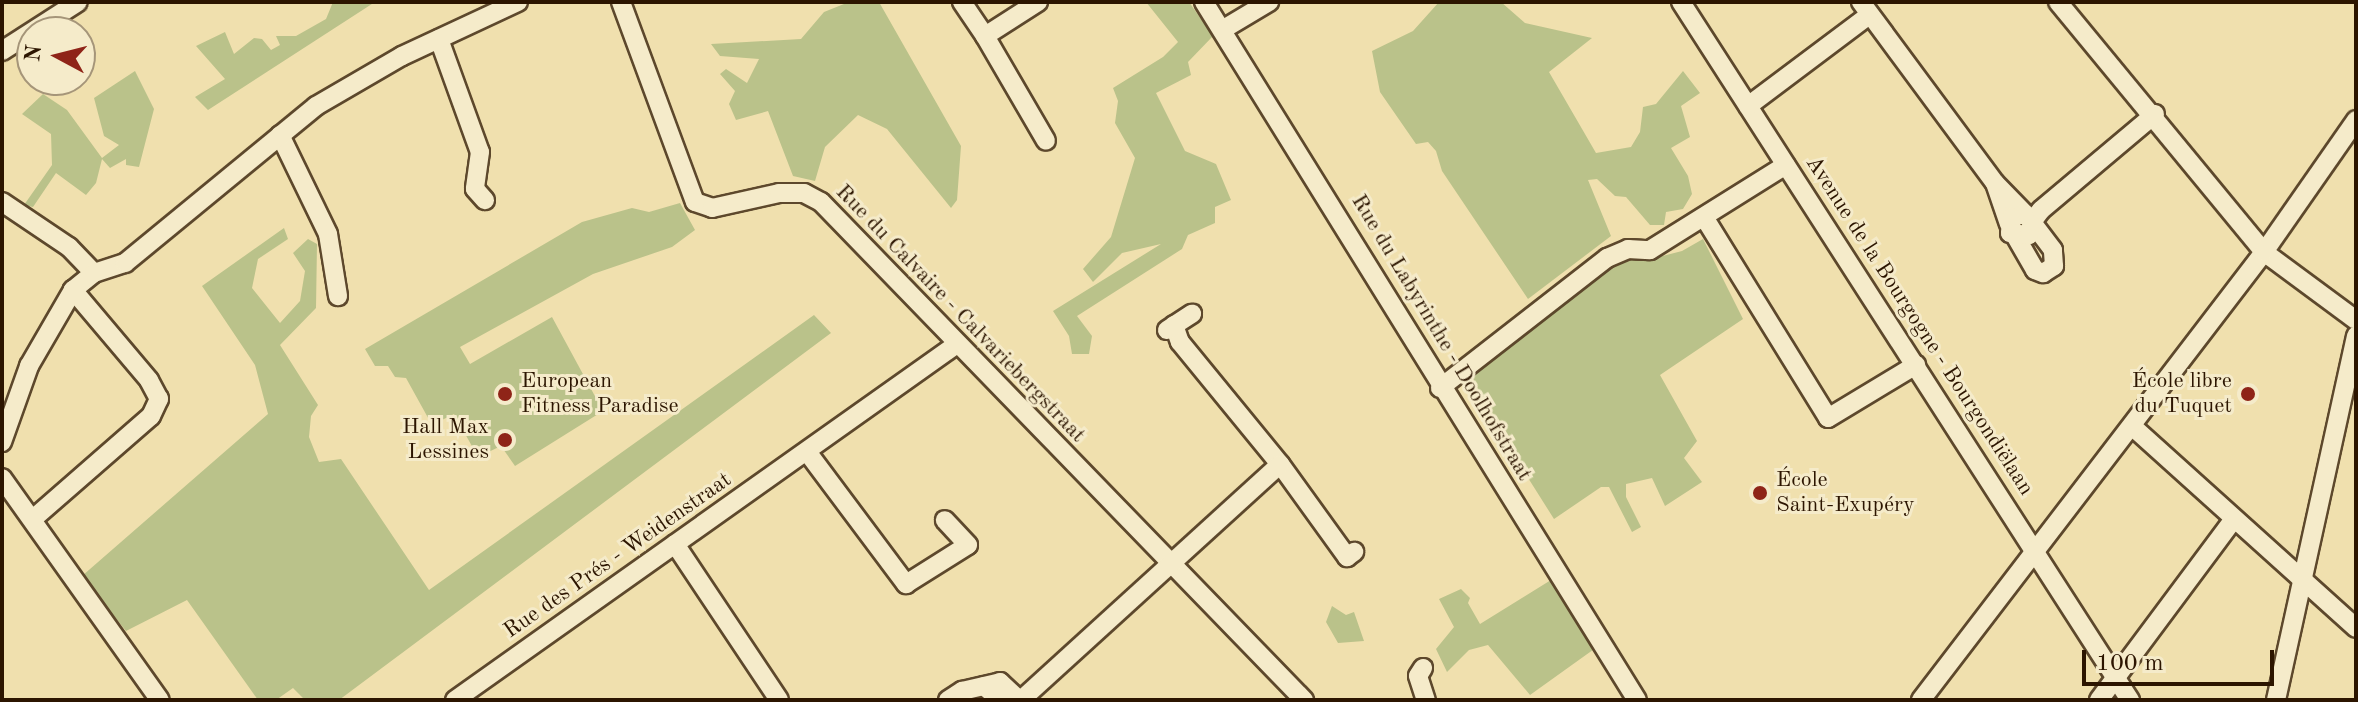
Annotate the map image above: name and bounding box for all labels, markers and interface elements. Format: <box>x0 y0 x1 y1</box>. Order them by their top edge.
north arrow <box>16 16 96 96</box>
text: N <box>22 44 46 63</box>
street label: Avenue de la Bourgogne - Bourgondiëlaan <box>1799 151 2039 501</box>
street label: Rue du Calvaire - Calvariebergstraat <box>829 179 1091 449</box>
street label: Rue du Labyrinthe - Doolhofstraat <box>1345 190 1537 486</box>
place label: European Fitness Paradise <box>521 368 679 420</box>
place label: École libre du Tuquet <box>2132 368 2232 420</box>
marker: European Fitness Paradise <box>496 385 514 403</box>
marker: École libre du Tuquet <box>2239 385 2257 403</box>
place label: Hall Max Lessines <box>402 414 489 466</box>
marker: Hall Max Lessines <box>496 431 514 449</box>
street label: Rue des Prés - Weidenstraat <box>499 467 737 645</box>
place label: École Saint-Exupéry <box>1776 467 1915 518</box>
marker: École Saint-Exupéry <box>1751 484 1769 502</box>
scale bar <box>2086 634 2278 684</box>
text: 100 m <box>2096 652 2164 676</box>

